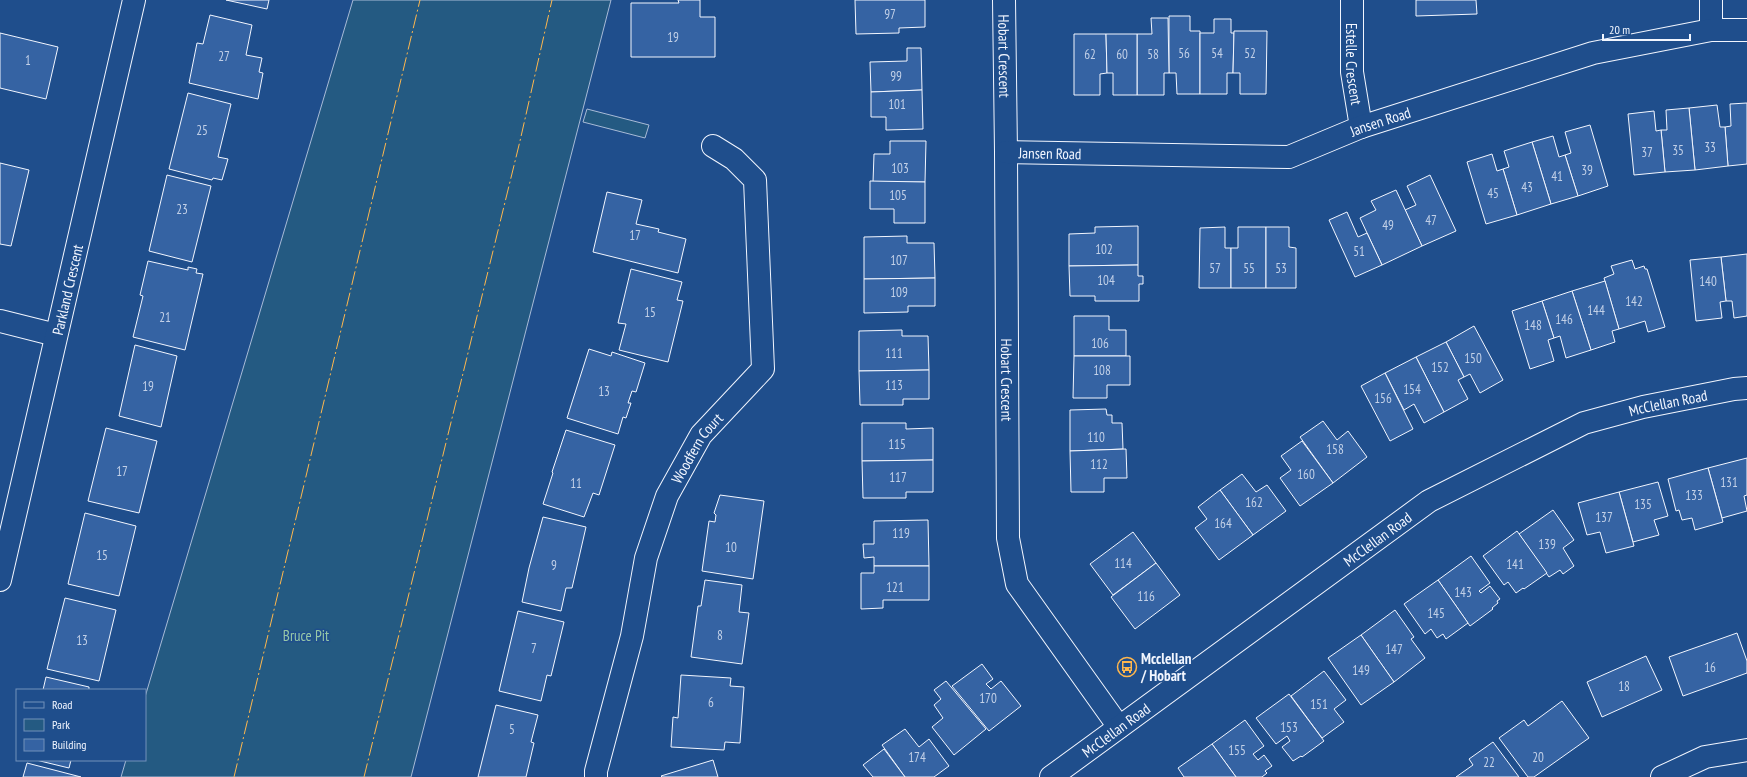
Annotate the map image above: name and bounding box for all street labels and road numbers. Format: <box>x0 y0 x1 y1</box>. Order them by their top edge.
street label: Hobart Crescent <box>995 14 1015 98</box>
street label: Estelle Crescent <box>1343 23 1367 106</box>
street label: Jansen Road <box>1346 102 1413 141</box>
street label: Jansen Road <box>1017 143 1082 163</box>
street label: Parkland Crescent <box>47 243 87 337</box>
street label: Hobart Crescent <box>997 338 1017 422</box>
street label: McClellan Road <box>1626 385 1709 420</box>
street label: Woodfern Court <box>667 409 727 487</box>
street label: McClellan Road <box>1339 508 1415 570</box>
street label: McClellan Road <box>1078 699 1153 761</box>

